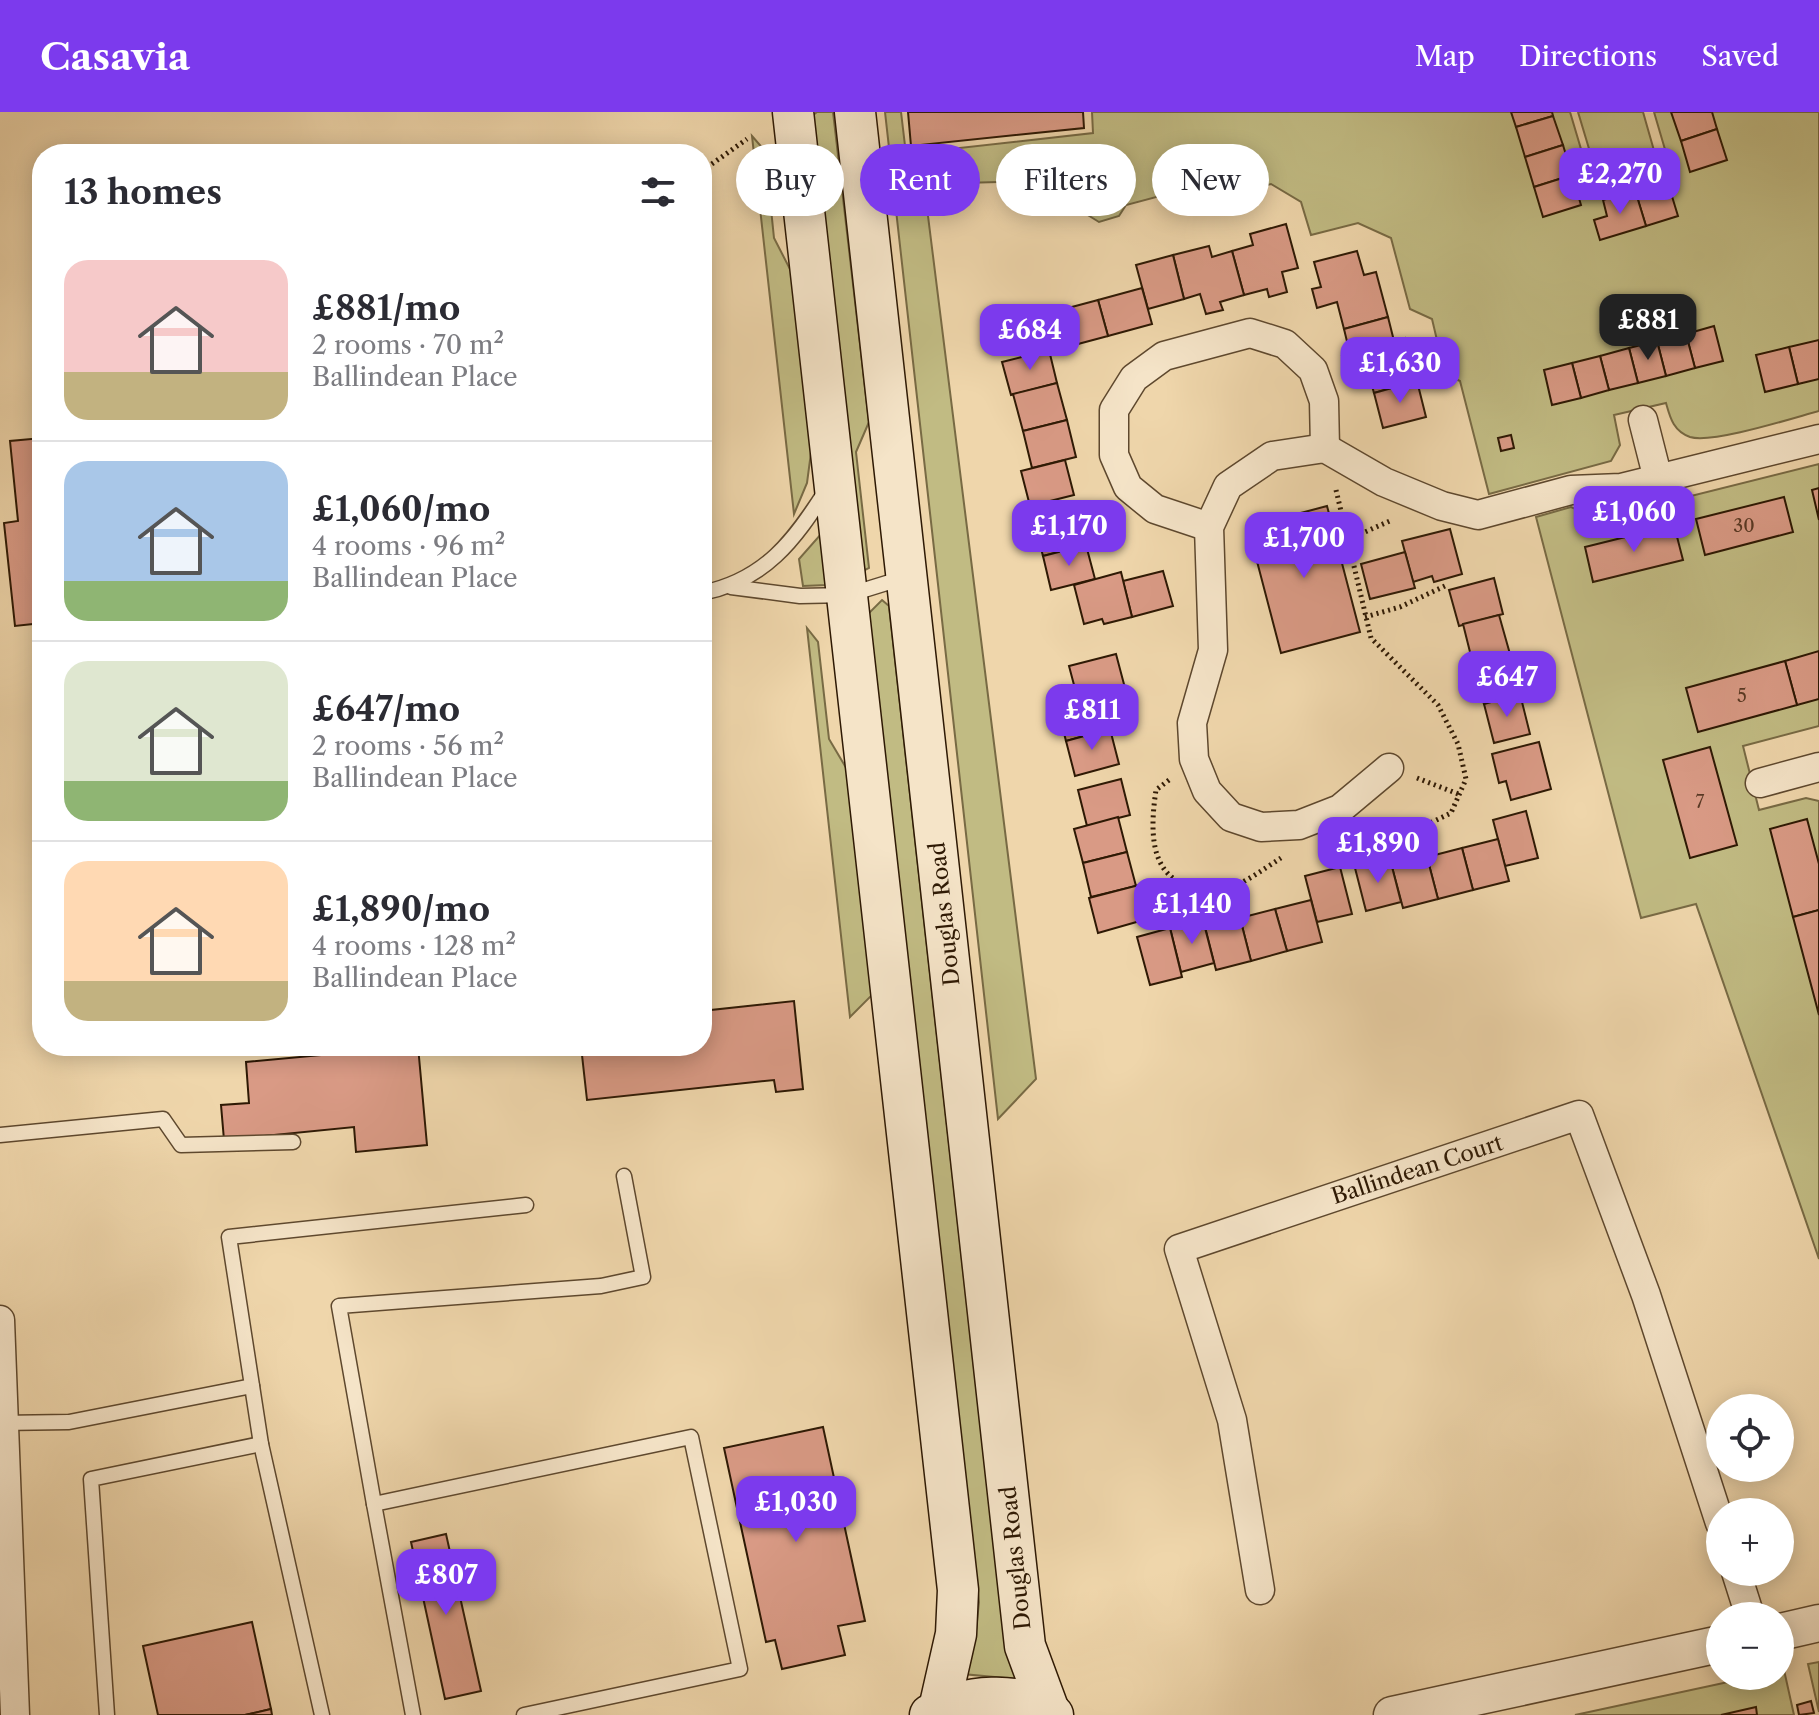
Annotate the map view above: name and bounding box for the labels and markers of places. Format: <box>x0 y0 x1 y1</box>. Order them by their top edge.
pin: £2,270 <box>1555 148 1685 216</box>
pin: £881 <box>1601 294 1695 362</box>
pin: £684 <box>983 304 1077 372</box>
pin: £1,630 <box>1335 337 1465 405</box>
pin: £1,060 <box>1569 486 1699 554</box>
pin: £1,170 <box>1004 500 1134 568</box>
pin: £1,700 <box>1239 512 1369 580</box>
pin: £647 <box>1460 651 1554 719</box>
pin: £811 <box>1045 684 1139 752</box>
pin: £1,890 <box>1313 817 1443 885</box>
pin: £1,140 <box>1127 878 1257 946</box>
pin: £1,030 <box>731 1476 861 1544</box>
pin: £807 <box>399 1549 493 1617</box>

